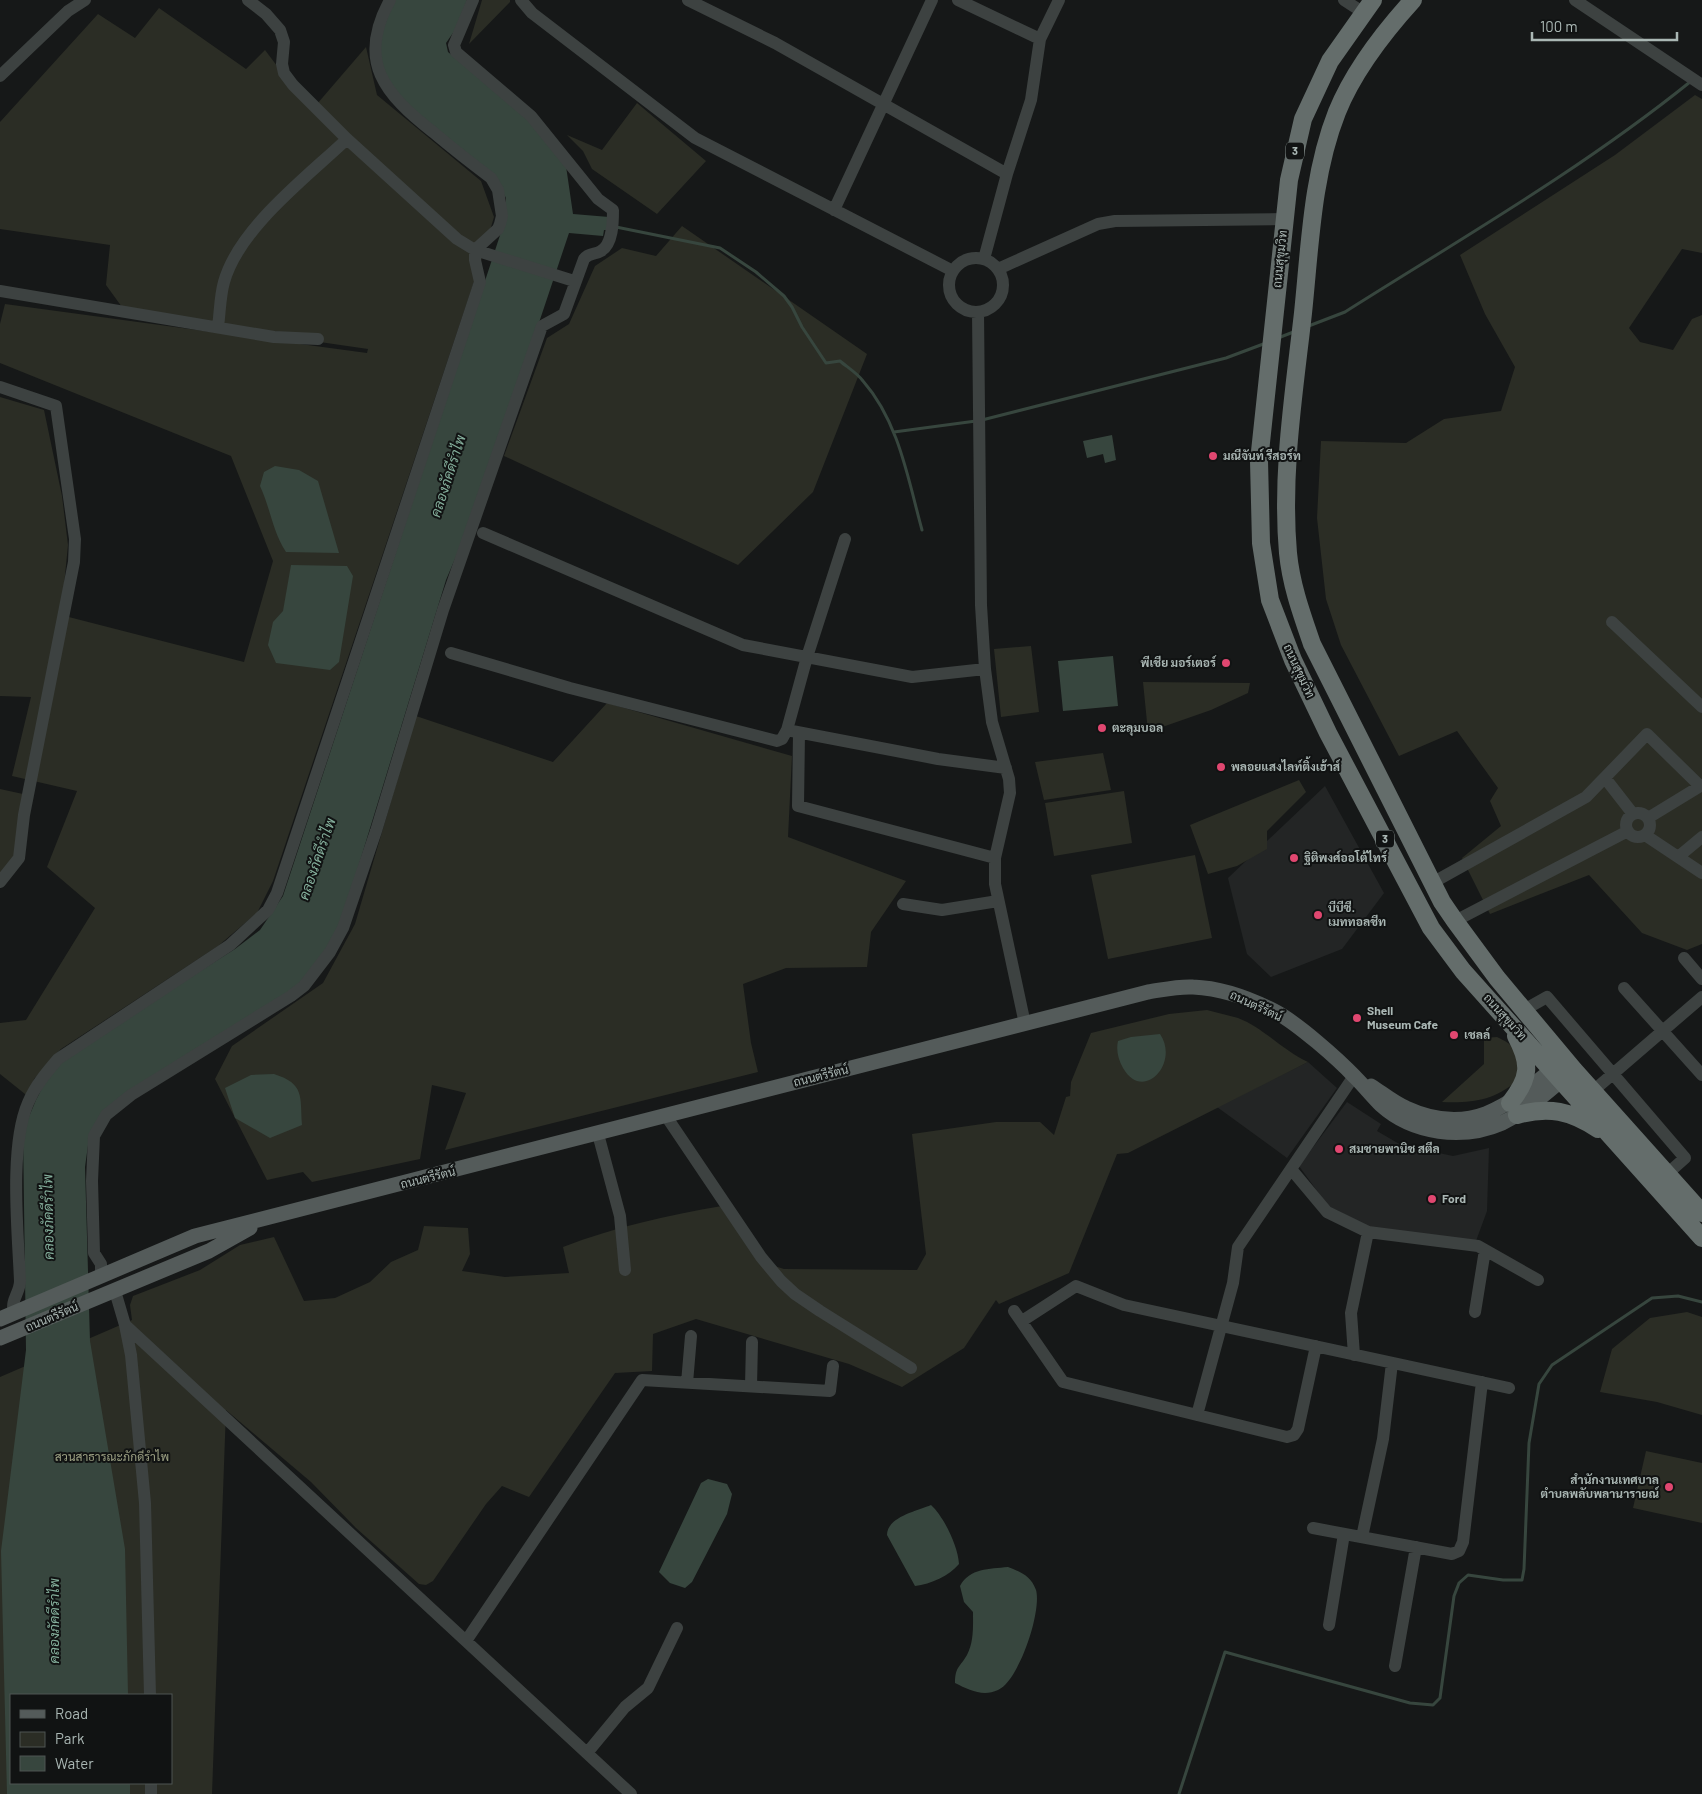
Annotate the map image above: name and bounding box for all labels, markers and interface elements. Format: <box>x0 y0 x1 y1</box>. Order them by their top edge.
scale bar <box>1532 10 1677 42</box>
text: 100 m <box>1540 17 1578 35</box>
road number: 3 <box>1286 142 1304 160</box>
street label: ถนนสุขุมวิท <box>1269 229 1292 289</box>
water label: คลองภัคดีรำไพ <box>426 433 469 519</box>
place label: มณีจันท์ รีสอร์ท <box>1223 448 1301 462</box>
marker: มณีจันท์ รีสอร์ท <box>1207 450 1219 462</box>
street label: ถนนสุขุมวิท <box>1279 641 1318 701</box>
place label: พีเชีย มอร์เตอร์ <box>1141 655 1217 669</box>
marker: พีเชีย มอร์เตอร์ <box>1220 657 1232 669</box>
place label: ตะลุมบอล <box>1112 720 1163 736</box>
marker: ตะลุมบอล <box>1096 722 1108 734</box>
place label: พลอยแสงไลท์ติ้งเฮ้าส์ <box>1231 756 1341 773</box>
marker: พลอยแสงไลท์ติ้งเฮ้าส์ <box>1215 761 1227 773</box>
water label: คลองภัคดีรำไพ <box>295 816 338 902</box>
road number: 3 <box>1376 831 1394 848</box>
place label: ฐิติพงศ์ออโต้ไทร์ <box>1304 850 1388 866</box>
marker: ฐิติพงศ์ออโต้ไทร์ <box>1288 852 1300 864</box>
place label: บีบีซี. เมททอลชีท <box>1328 900 1386 928</box>
marker: บีบีซี. เมททอลชีท <box>1312 909 1324 921</box>
street label: ถนนตรีรัตน์ <box>1228 987 1285 1023</box>
street label: ถนนสุขุมวิท <box>1479 990 1530 1044</box>
place label: Shell Museum Cafe <box>1367 1003 1438 1031</box>
marker: Shell Museum Cafe <box>1351 1012 1363 1024</box>
place label: เชลล์ <box>1464 1027 1491 1041</box>
marker: เชลล์ <box>1448 1029 1460 1041</box>
street label: ถนนตรีรัตน์ <box>792 1061 850 1089</box>
place label: สมชายพานิช สตีล <box>1349 1141 1440 1155</box>
marker: สมชายพานิช สตีล <box>1333 1143 1345 1155</box>
street label: ถนนตรีรัตน์ <box>399 1163 457 1191</box>
water label: คลองภัคดีรำไพ <box>38 1174 57 1260</box>
place label: Ford <box>1442 1191 1466 1205</box>
marker: Ford <box>1426 1193 1438 1205</box>
street label: ถนนตรีรัตน์ <box>23 1299 80 1333</box>
park label: สวนสาธารณะภักดีรำไพ <box>55 1449 169 1463</box>
place label: สำนักงานเทศบาล ตำบลพลับพลานารายณ์ <box>1541 1472 1660 1500</box>
marker: สำนักงานเทศบาล ตำบลพลับพลานารายณ์ <box>1663 1481 1675 1493</box>
water label: คลองภัคดีรำไพ <box>45 1578 62 1664</box>
legend <box>10 1694 172 1784</box>
text: Road <box>55 1704 88 1722</box>
text: Park <box>55 1729 85 1747</box>
text: Water <box>55 1754 94 1772</box>

